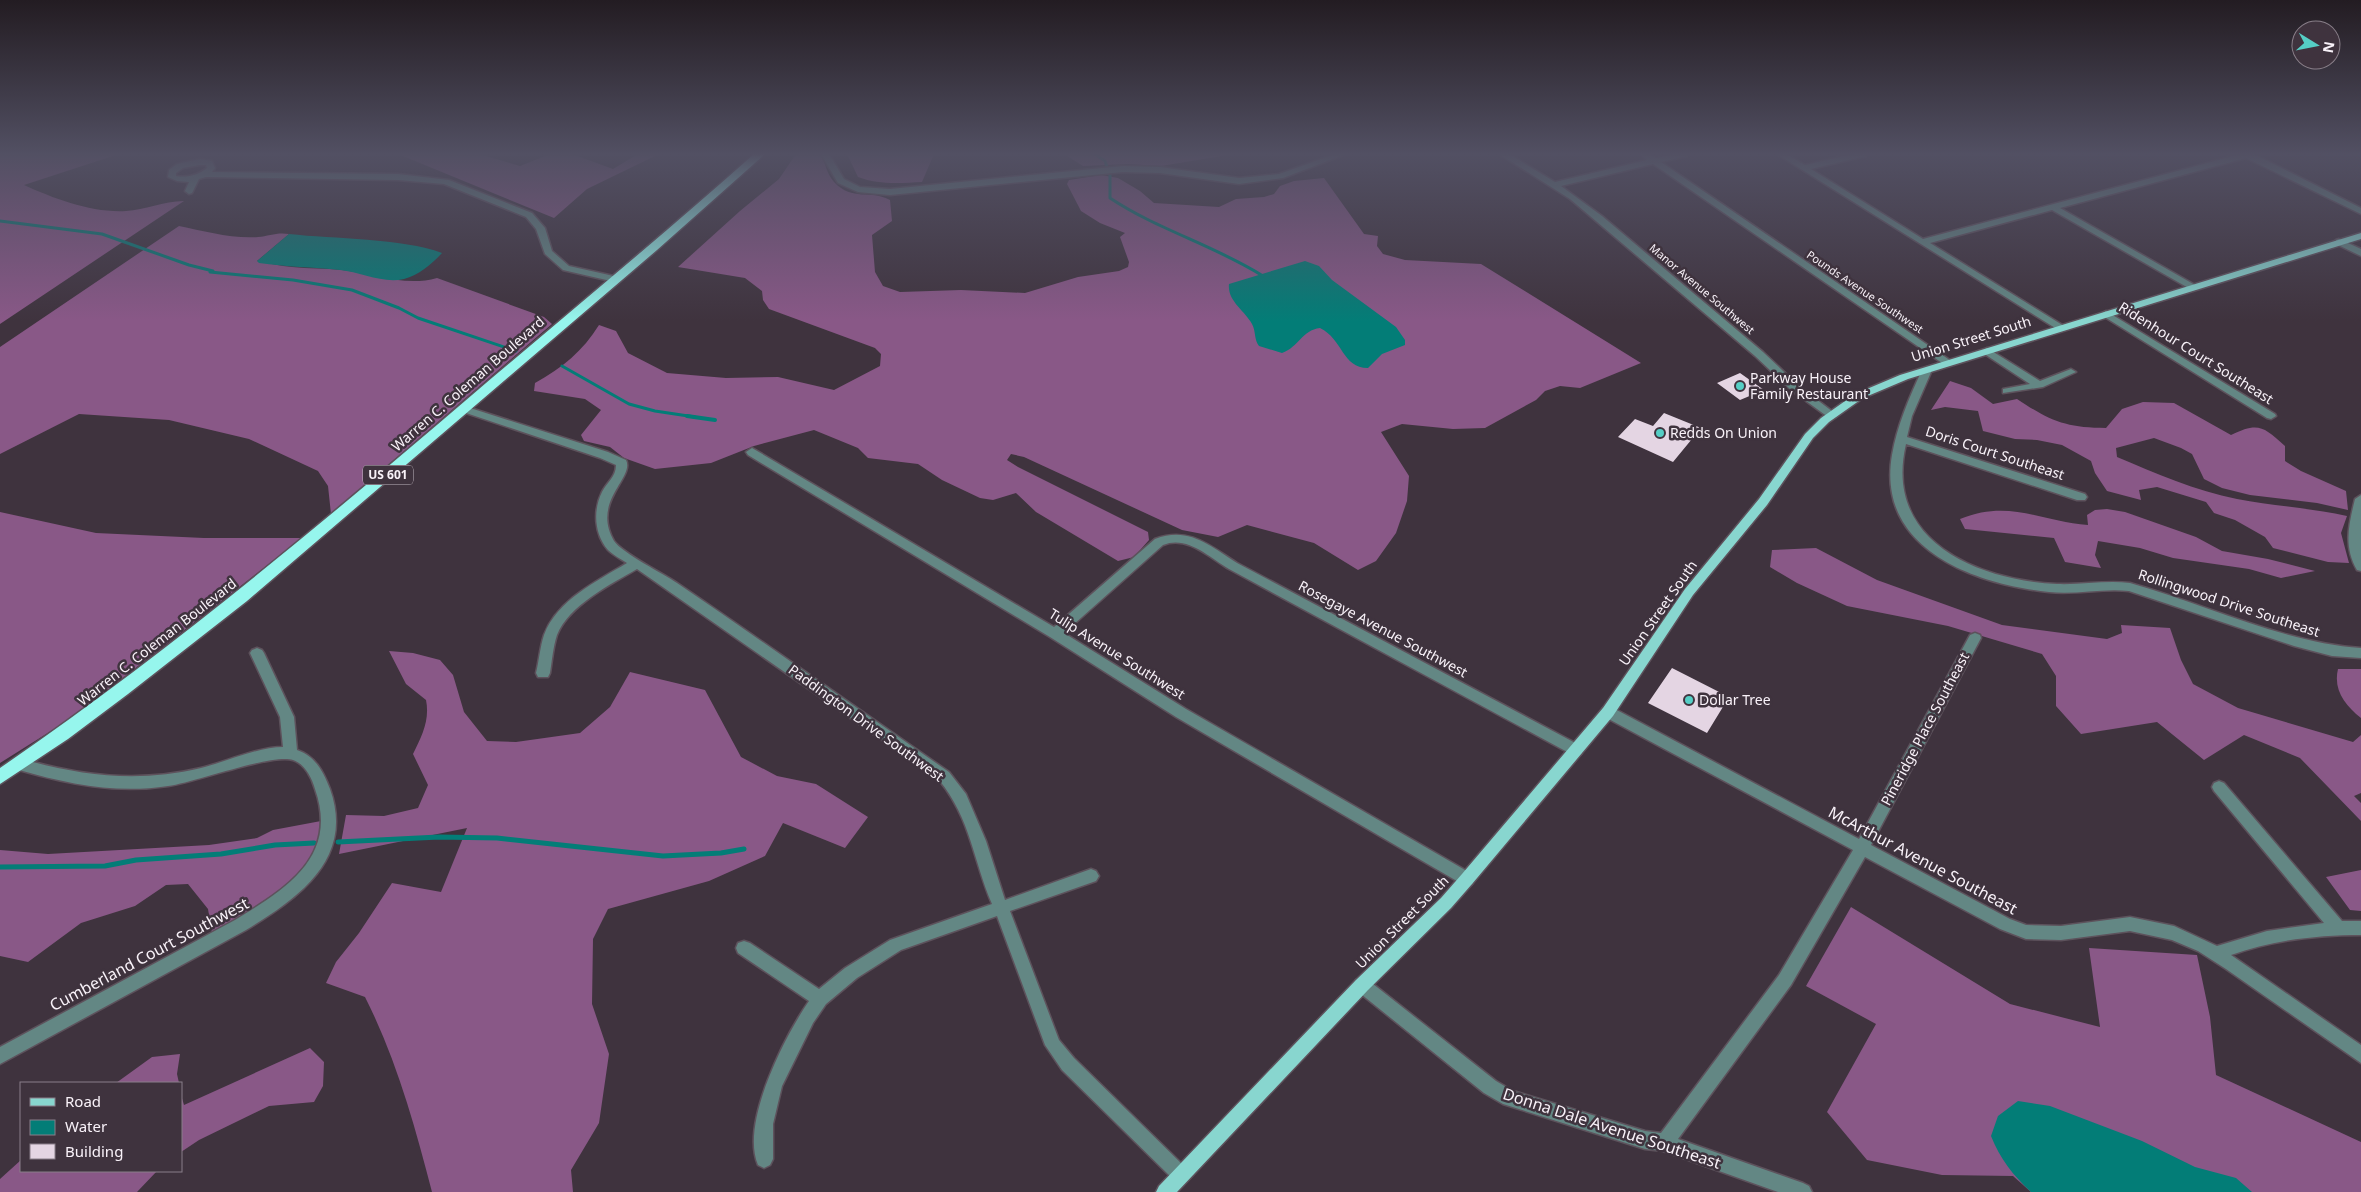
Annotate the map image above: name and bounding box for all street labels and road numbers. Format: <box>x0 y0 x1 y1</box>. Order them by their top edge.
street label: Manor Avenue Southwest <box>1647 240 1758 337</box>
street label: Pounds Avenue Southwest <box>1804 247 1927 336</box>
street label: Ridenhour Court Southeast <box>2115 297 2277 408</box>
street label: Union Street South <box>1909 311 2033 366</box>
street label: Warren C. Coleman Boulevard <box>387 312 548 455</box>
street label: Doris Court Southeast <box>1923 421 2067 484</box>
road number: US 601 <box>363 466 413 484</box>
street label: Union Street South <box>1614 556 1701 669</box>
street label: Rollingwood Drive Southeast <box>2136 564 2322 641</box>
street label: Warren C. Coleman Boulevard <box>73 574 240 710</box>
street label: Rosegaye Avenue Southwest <box>1295 576 1471 681</box>
street label: Tulip Avenue Southwest <box>1046 604 1189 703</box>
street label: Pineridge Place Southeast <box>1876 649 1973 809</box>
street label: Paddington Drive Southwest <box>785 660 948 785</box>
street label: McArthur Avenue Southeast <box>1825 801 2022 919</box>
street label: Union Street South <box>1351 871 1452 972</box>
street label: Cumberland Court Southwest <box>46 892 253 1016</box>
street label: Donna Dale Avenue Southeast <box>1500 1082 1724 1174</box>

